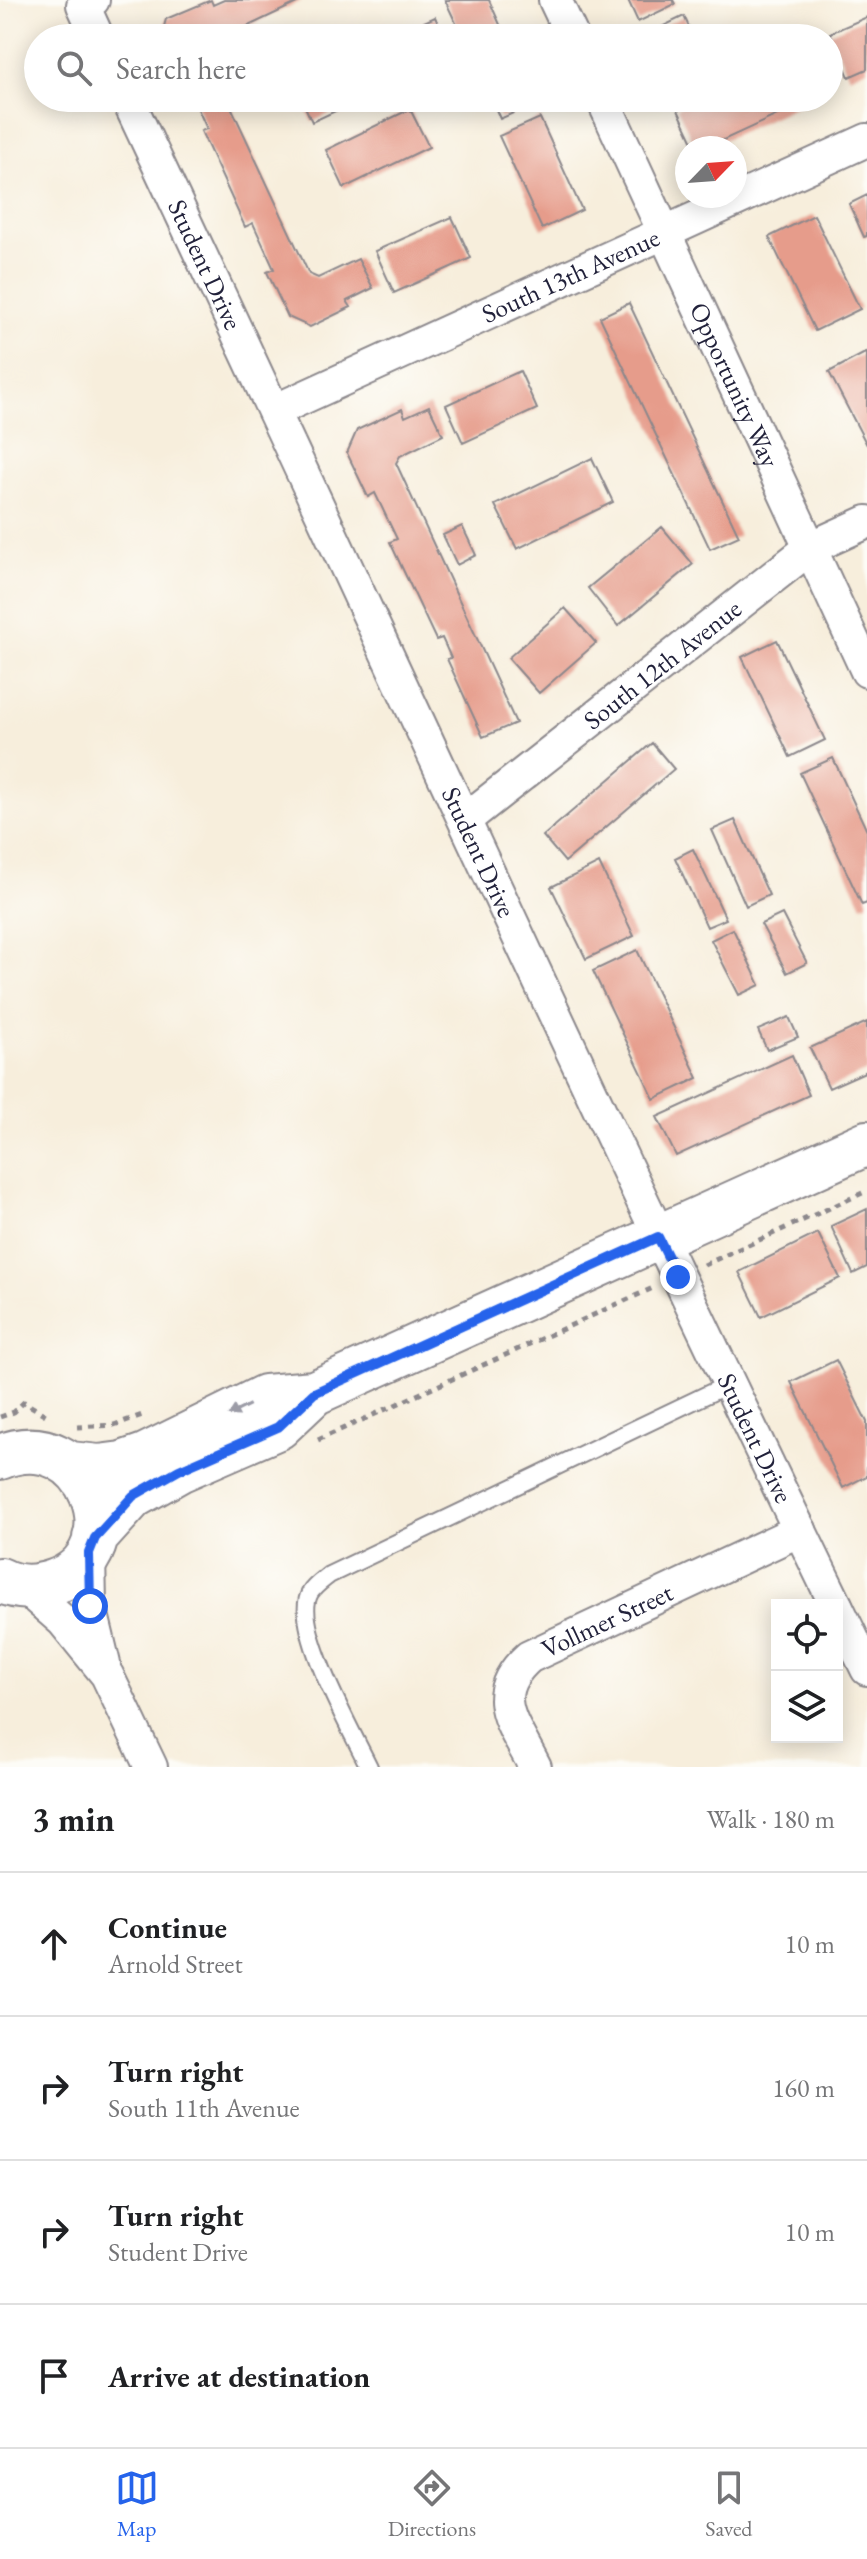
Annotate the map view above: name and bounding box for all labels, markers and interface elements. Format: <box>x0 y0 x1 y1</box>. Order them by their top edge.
search box <box>24 24 843 112</box>
icon: search <box>52 46 96 90</box>
text: Search here <box>116 49 246 88</box>
north arrow <box>675 136 747 208</box>
street label: Student Drive <box>160 194 250 335</box>
street label: South 13th Avenue <box>476 220 665 331</box>
street label: Opportunity Way <box>682 297 788 473</box>
street label: South 12th Avenue <box>577 592 748 737</box>
street label: Student Drive <box>434 781 524 923</box>
route end <box>660 1259 696 1295</box>
street label: Student Drive <box>710 1368 801 1508</box>
one-way arrow <box>228 1403 251 1416</box>
street label: Vollmer Street <box>536 1575 678 1666</box>
route start <box>72 1588 108 1624</box>
map controls <box>771 1599 843 1743</box>
button: locate <box>771 1599 843 1671</box>
button: layers <box>771 1671 843 1743</box>
text: 3 min <box>32 1797 115 1841</box>
text: Walk · 180 m <box>707 1802 835 1836</box>
text: Continue <box>108 1908 227 1947</box>
icon: ahead <box>32 1922 76 1966</box>
text: 10 m <box>785 1927 835 1961</box>
text: Arnold Street <box>108 1947 243 1981</box>
text: Turn right <box>108 2052 244 2091</box>
icon: right <box>32 2066 76 2110</box>
text: 160 m <box>772 2071 835 2105</box>
text: South 11th Avenue <box>108 2091 300 2125</box>
text: Turn right <box>108 2196 244 2235</box>
icon: right <box>32 2210 76 2254</box>
text: 10 m <box>785 2215 835 2249</box>
text: Student Drive <box>108 2235 248 2269</box>
icon: arrive <box>32 2354 76 2398</box>
text: Arrive at destination <box>108 2357 370 2396</box>
tab: Map <box>115 2466 159 2543</box>
tab: Directions <box>388 2466 476 2543</box>
tab: Saved <box>705 2466 752 2543</box>

